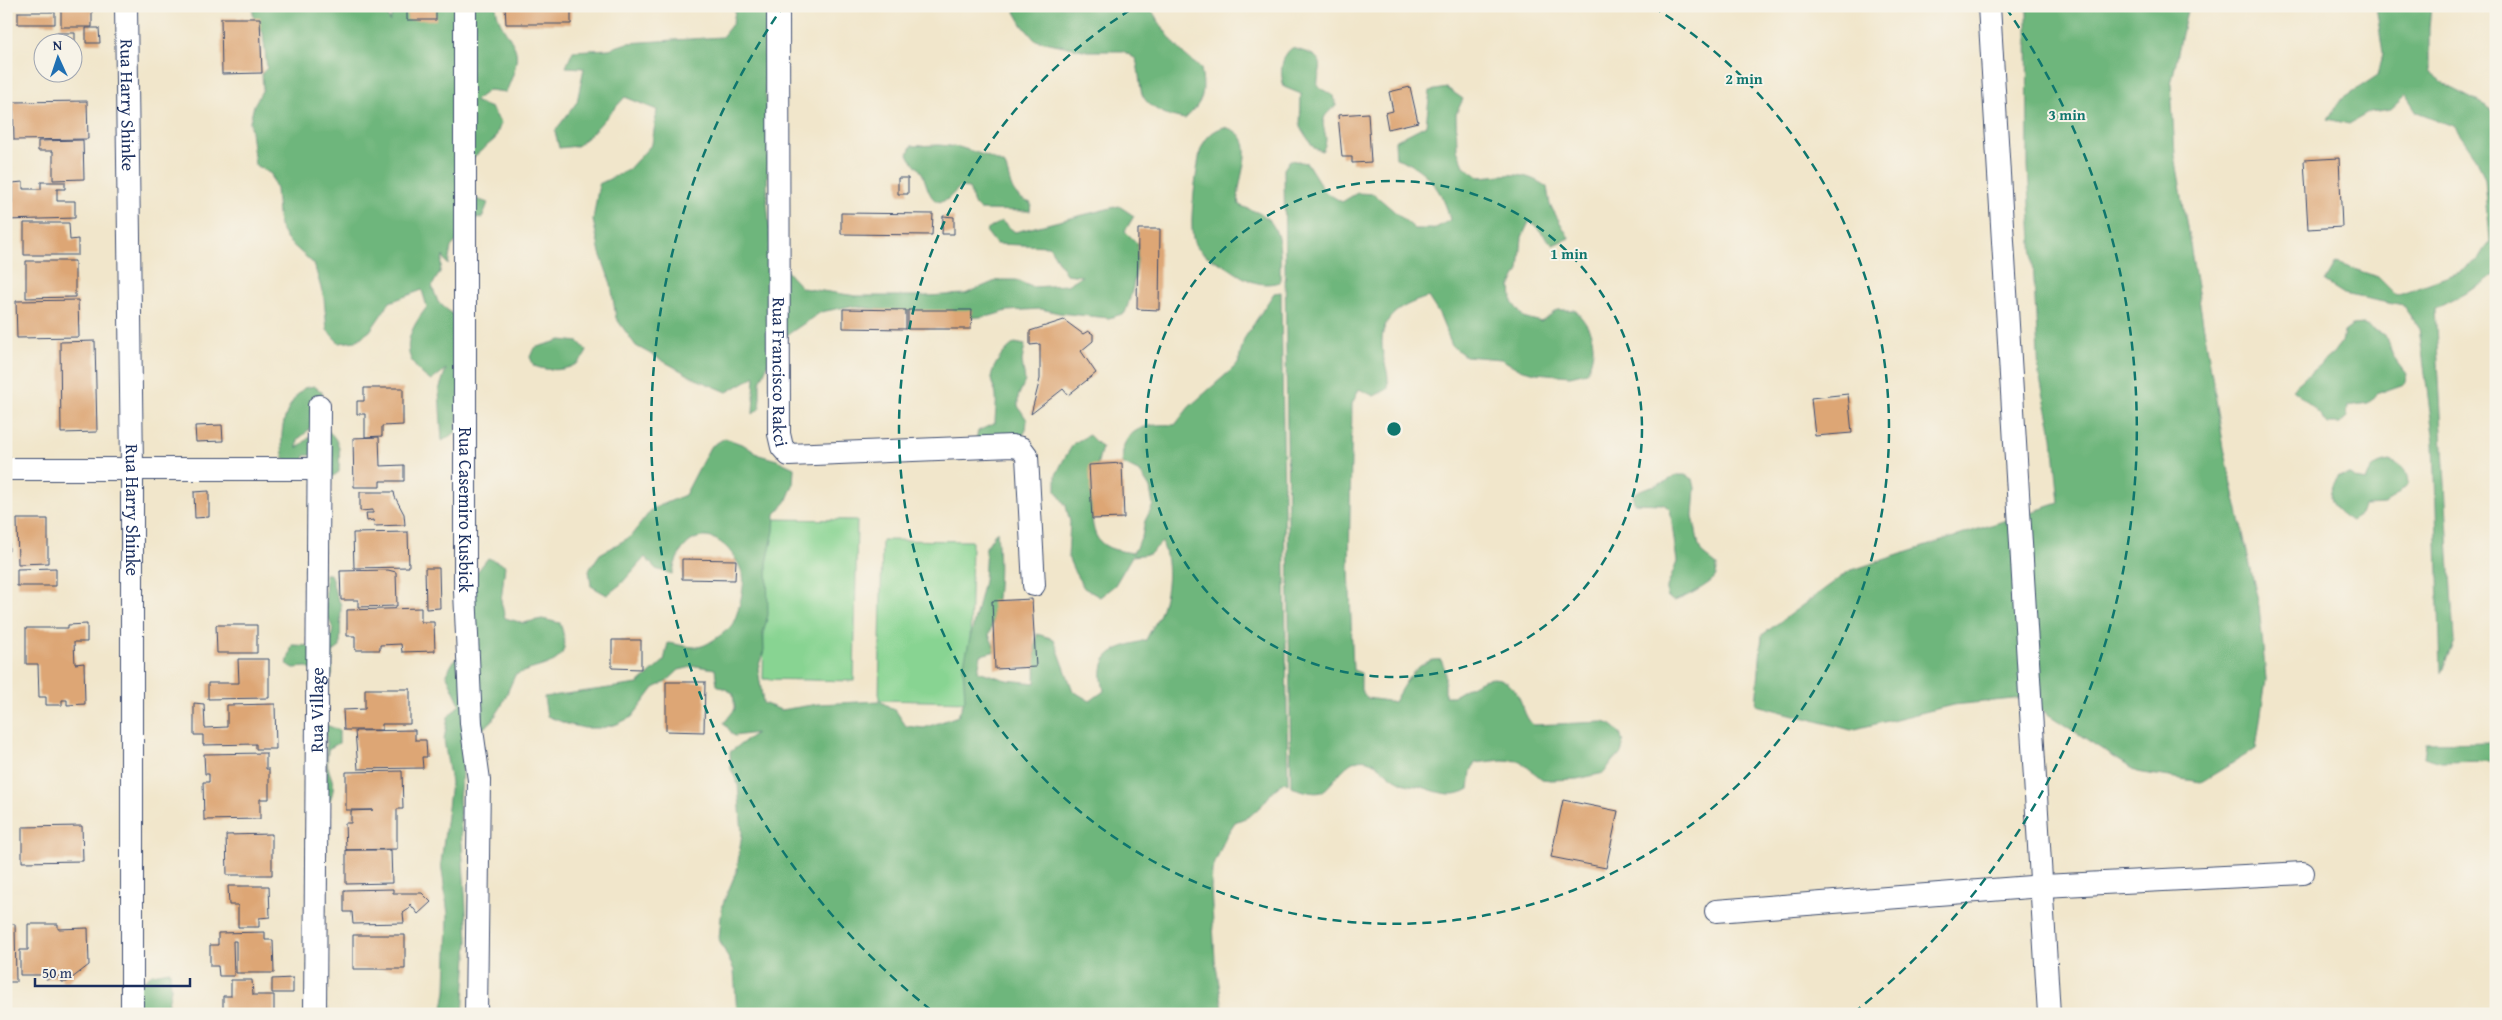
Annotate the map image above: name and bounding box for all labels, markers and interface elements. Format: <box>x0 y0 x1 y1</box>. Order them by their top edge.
north arrow <box>32 32 82 82</box>
text: N <box>52 35 63 55</box>
street label: Rua Harry Shinke <box>113 39 142 171</box>
text: 2 min <box>1725 68 1763 89</box>
text: 3 min <box>2048 104 2086 125</box>
text: 1 min <box>1550 243 1588 264</box>
street label: Rua Francisco Rakci <box>766 297 796 449</box>
centre of rings <box>1385 420 1403 438</box>
street label: Rua Casemiro Kusbick <box>452 427 479 594</box>
street label: Rua Harry Shinke <box>119 444 146 576</box>
street label: Rua Village <box>303 667 330 753</box>
scale bar <box>35 955 190 987</box>
text: 50 m <box>42 962 73 983</box>

